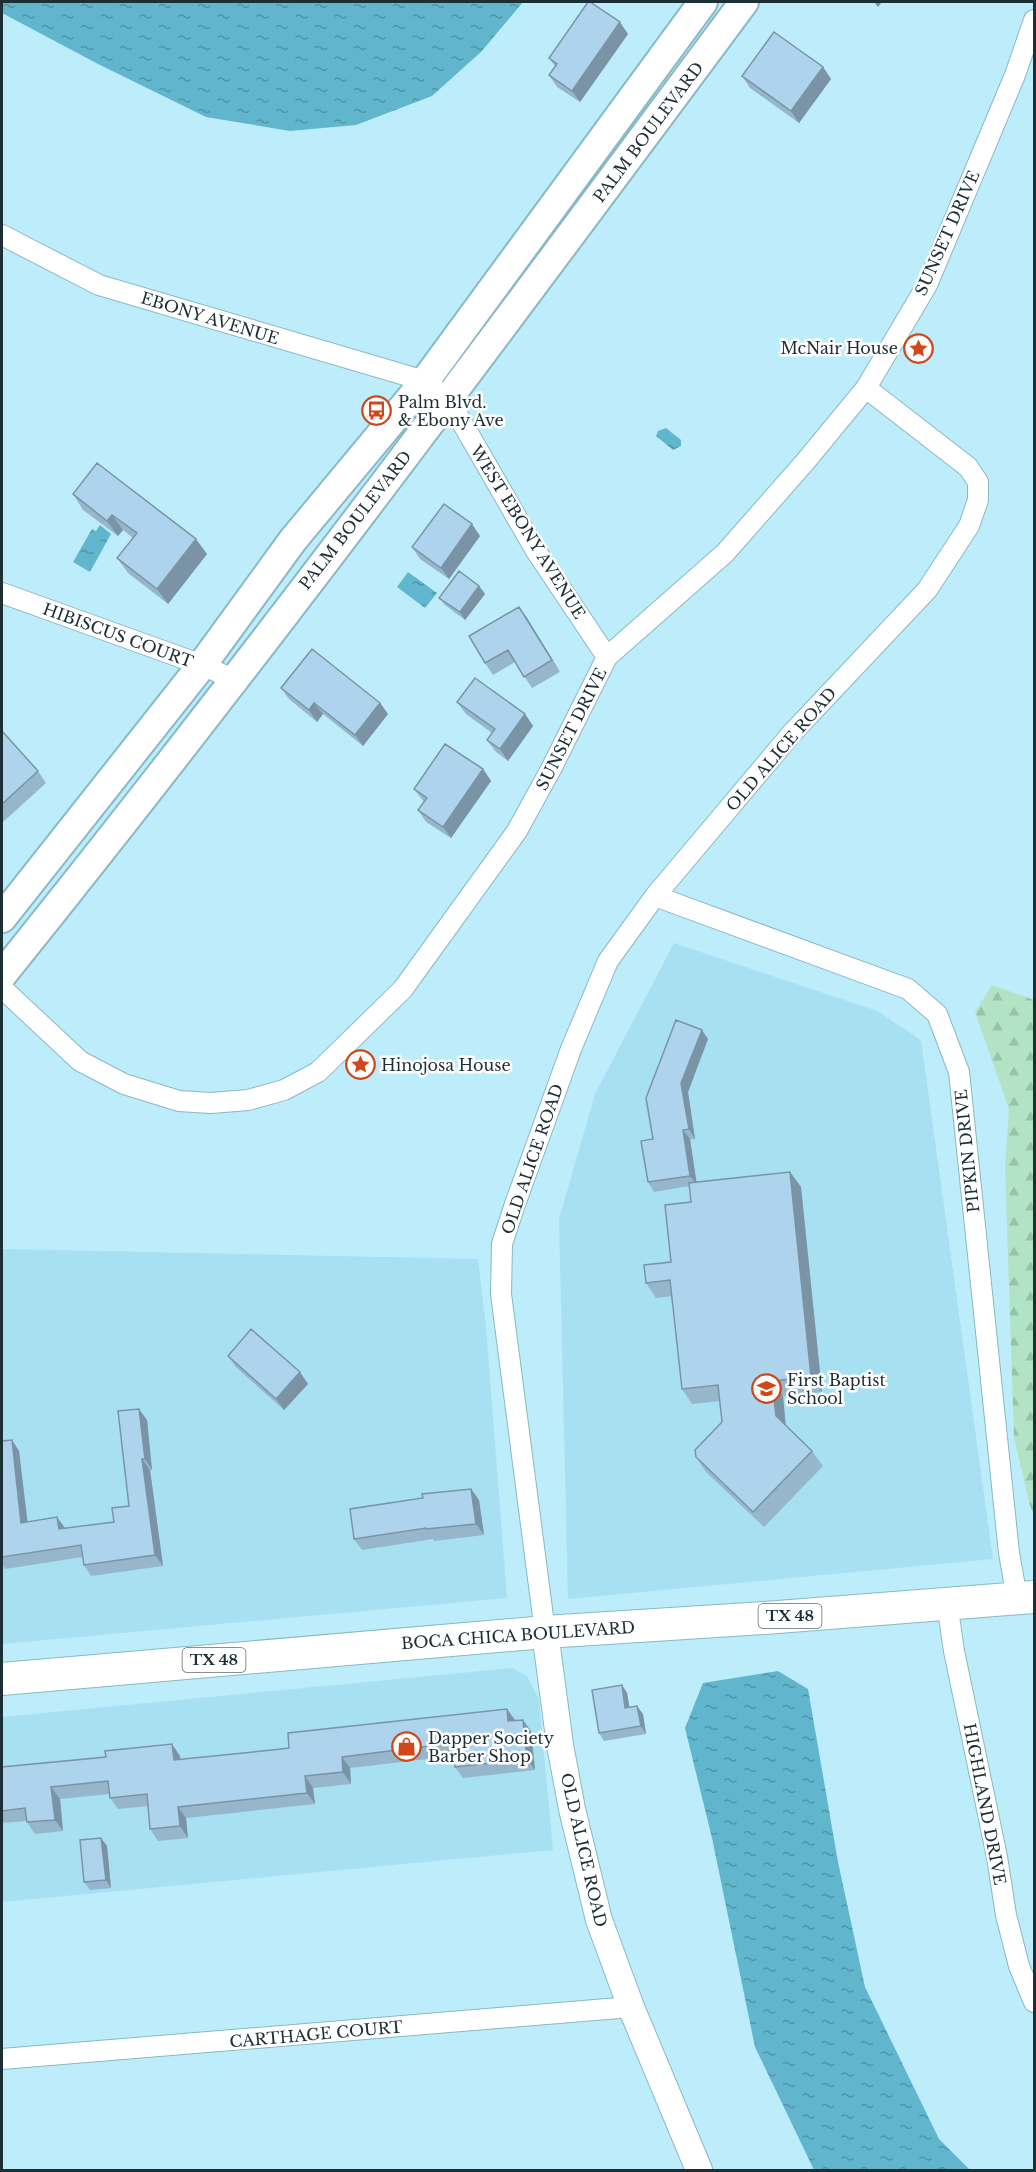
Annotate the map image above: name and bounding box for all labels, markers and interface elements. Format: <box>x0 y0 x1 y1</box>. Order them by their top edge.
street label: PALM BOULEVARD <box>589 58 707 206</box>
street label: SUNSET DRIVE <box>910 167 984 299</box>
street label: EBONY AVENUE <box>138 287 282 349</box>
place icon: McNair House <box>903 332 935 364</box>
place label: McNair House <box>780 338 898 358</box>
place label: Palm Blvd. & Ebony Ave <box>398 392 504 430</box>
bus stop icon: Palm Blvd. & Ebony Ave <box>361 395 393 427</box>
street label: WEST EBONY AVENUE <box>466 441 590 623</box>
street label: PALM BOULEVARD <box>295 447 415 593</box>
street label: HIBISCUS COURT <box>40 598 196 672</box>
street label: SUNSET DRIVE <box>532 664 610 794</box>
street label: OLD ALICE ROAD <box>722 683 840 815</box>
place icon: Hinojosa House <box>344 1049 376 1081</box>
place label: Hinojosa House <box>381 1055 511 1075</box>
street label: OLD ALICE ROAD <box>497 1081 567 1237</box>
street label: PIPKIN DRIVE <box>951 1088 983 1214</box>
place label: First Baptist School <box>787 1370 886 1408</box>
school or university icon: First Baptist School <box>750 1373 782 1405</box>
road number: TX 48 <box>758 1604 822 1628</box>
street label: BOCA CHICA BOULEVARD <box>400 1617 636 1653</box>
road number: TX 48 <box>182 1648 246 1672</box>
street label: HIGHLAND DRIVE <box>959 1721 1011 1887</box>
place label: Dapper Society Barber Shop <box>428 1728 555 1766</box>
shop icon: Dapper Society Barber Shop <box>391 1731 423 1763</box>
street label: OLD ALICE ROAD <box>557 1771 611 1929</box>
street label: CARTHAGE COURT <box>229 2016 404 2052</box>

